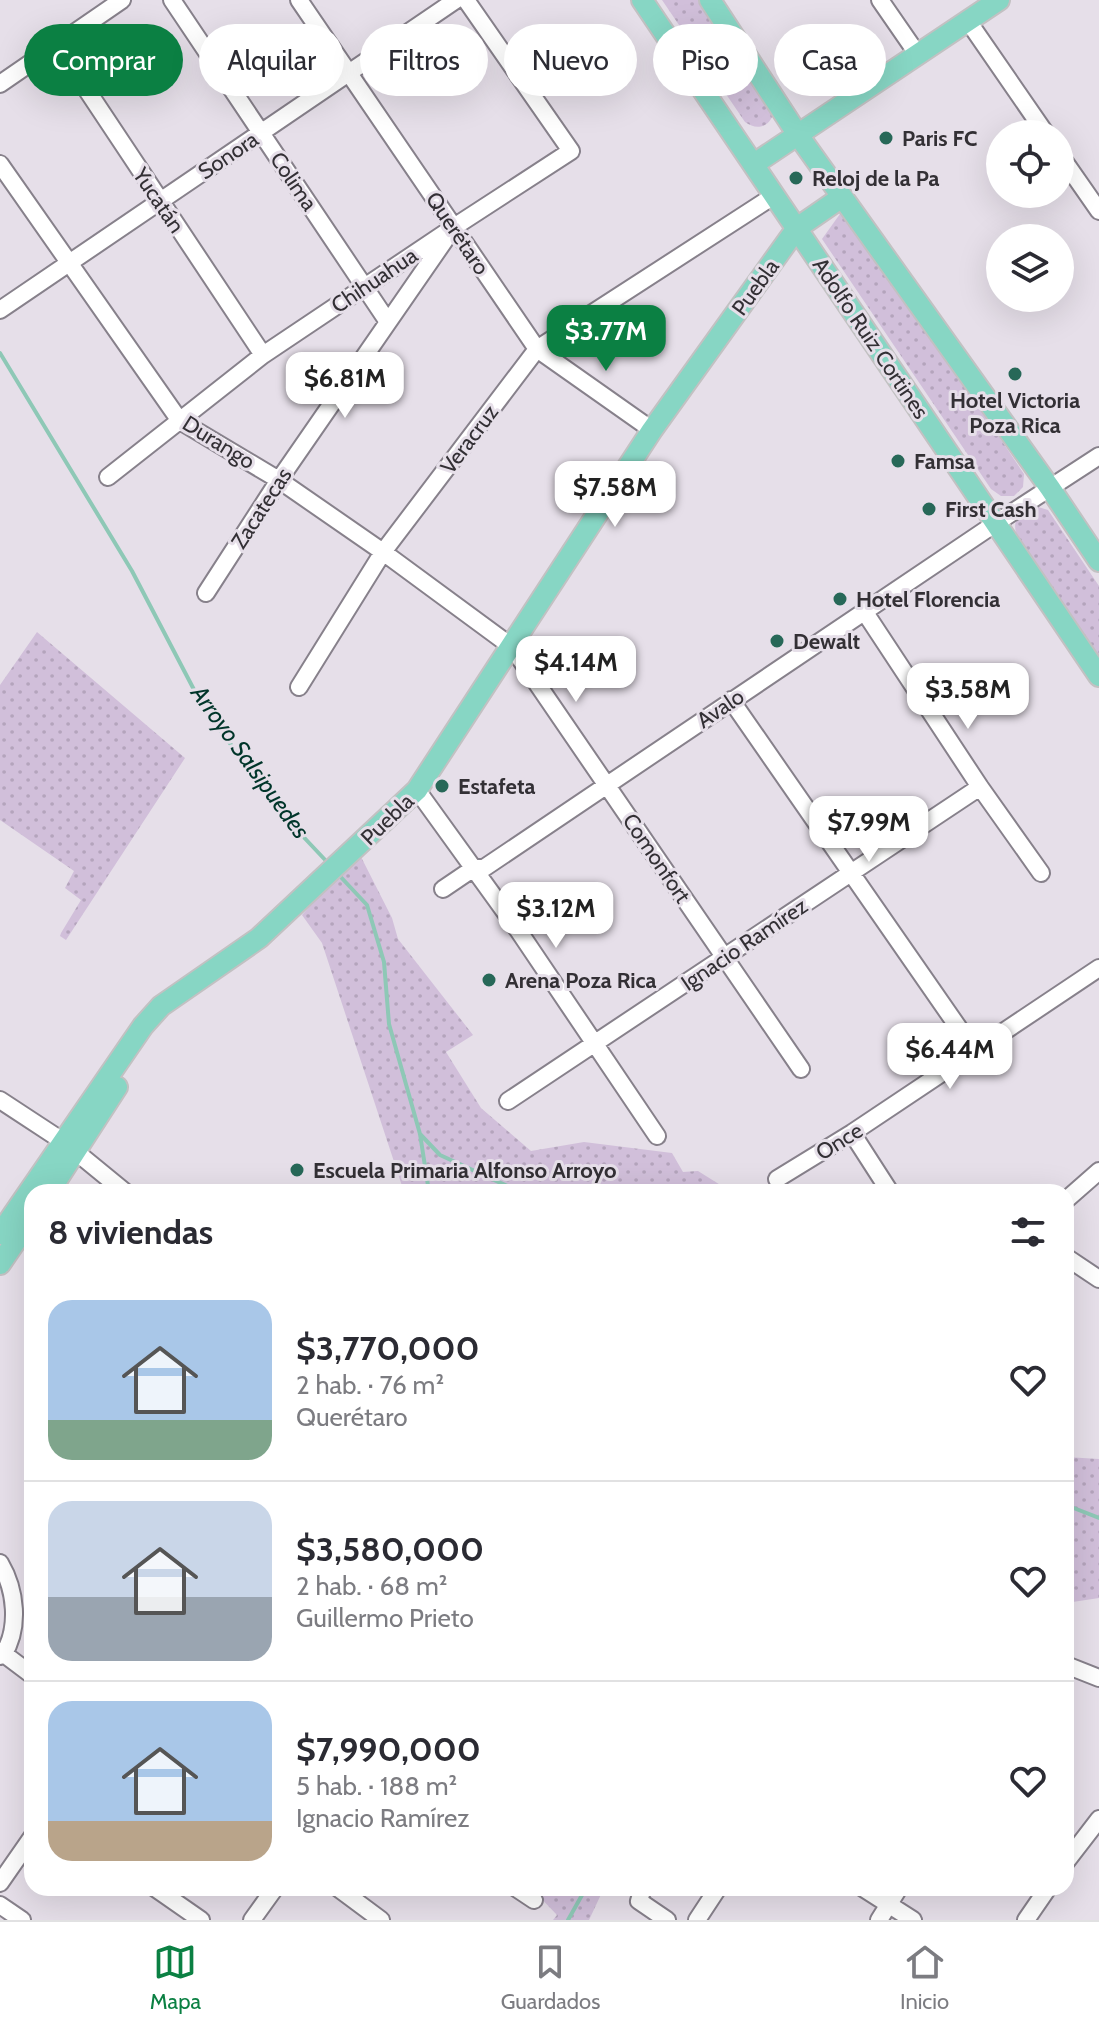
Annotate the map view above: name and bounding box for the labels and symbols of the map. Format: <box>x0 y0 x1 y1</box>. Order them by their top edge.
street label: Sonora <box>193 125 264 185</box>
place label: Paris FC <box>902 125 977 152</box>
marker: Paris FC <box>877 129 895 147</box>
street label: Colima <box>264 147 323 216</box>
street label: Yucatán <box>126 162 190 238</box>
place label: Reloj de la Pa <box>812 165 939 192</box>
marker: Reloj de la Pa <box>787 169 805 187</box>
street label: Querétaro <box>420 187 495 280</box>
street label: Chihuahua <box>326 242 423 319</box>
street label: Puebla <box>726 253 785 321</box>
street label: Adolfo Ruiz Cortines <box>807 253 934 424</box>
pin: $3.77M <box>541 305 671 373</box>
pin: $6.81M <box>280 352 410 420</box>
marker: Hotel Victoria Poza Rica <box>1006 365 1024 383</box>
place label: Hotel Victoria Poza Rica <box>950 387 1080 439</box>
street label: Veracruz <box>435 399 504 479</box>
street label: Durango <box>178 410 260 475</box>
place label: Famsa <box>914 448 975 475</box>
marker: Famsa <box>889 452 907 470</box>
pin: $7.58M <box>550 461 680 529</box>
street label: Zacatecas <box>225 463 298 554</box>
place label: First Cash <box>945 496 1037 523</box>
marker: First Cash <box>920 500 938 518</box>
place label: Hotel Florencia <box>856 586 1000 613</box>
marker: Hotel Florencia <box>831 590 849 608</box>
place label: Dewalt <box>793 628 861 655</box>
marker: Dewalt <box>768 632 786 650</box>
pin: $4.14M <box>511 636 641 704</box>
pin: $3.58M <box>903 663 1033 731</box>
water label: Arroyo Salsipuedes <box>184 679 316 844</box>
street label: Avalo <box>691 683 749 734</box>
place label: Estafeta <box>458 773 535 800</box>
marker: Estafeta <box>433 777 451 795</box>
street label: Puebla <box>355 787 420 851</box>
pin: $7.99M <box>804 796 934 864</box>
street label: Comonfort <box>617 808 697 909</box>
pin: $3.12M <box>491 882 621 950</box>
street label: Ignacio Ramírez <box>676 892 813 997</box>
place label: Arena Poza Rica <box>505 967 657 994</box>
marker: Arena Poza Rica <box>480 971 498 989</box>
pin: $6.44M <box>885 1023 1015 1091</box>
street label: Once <box>811 1117 868 1166</box>
place label: Escuela Primaria Alfonso Arroyo <box>313 1157 617 1184</box>
marker: Escuela Primaria Alfonso Arroyo <box>288 1161 306 1179</box>

